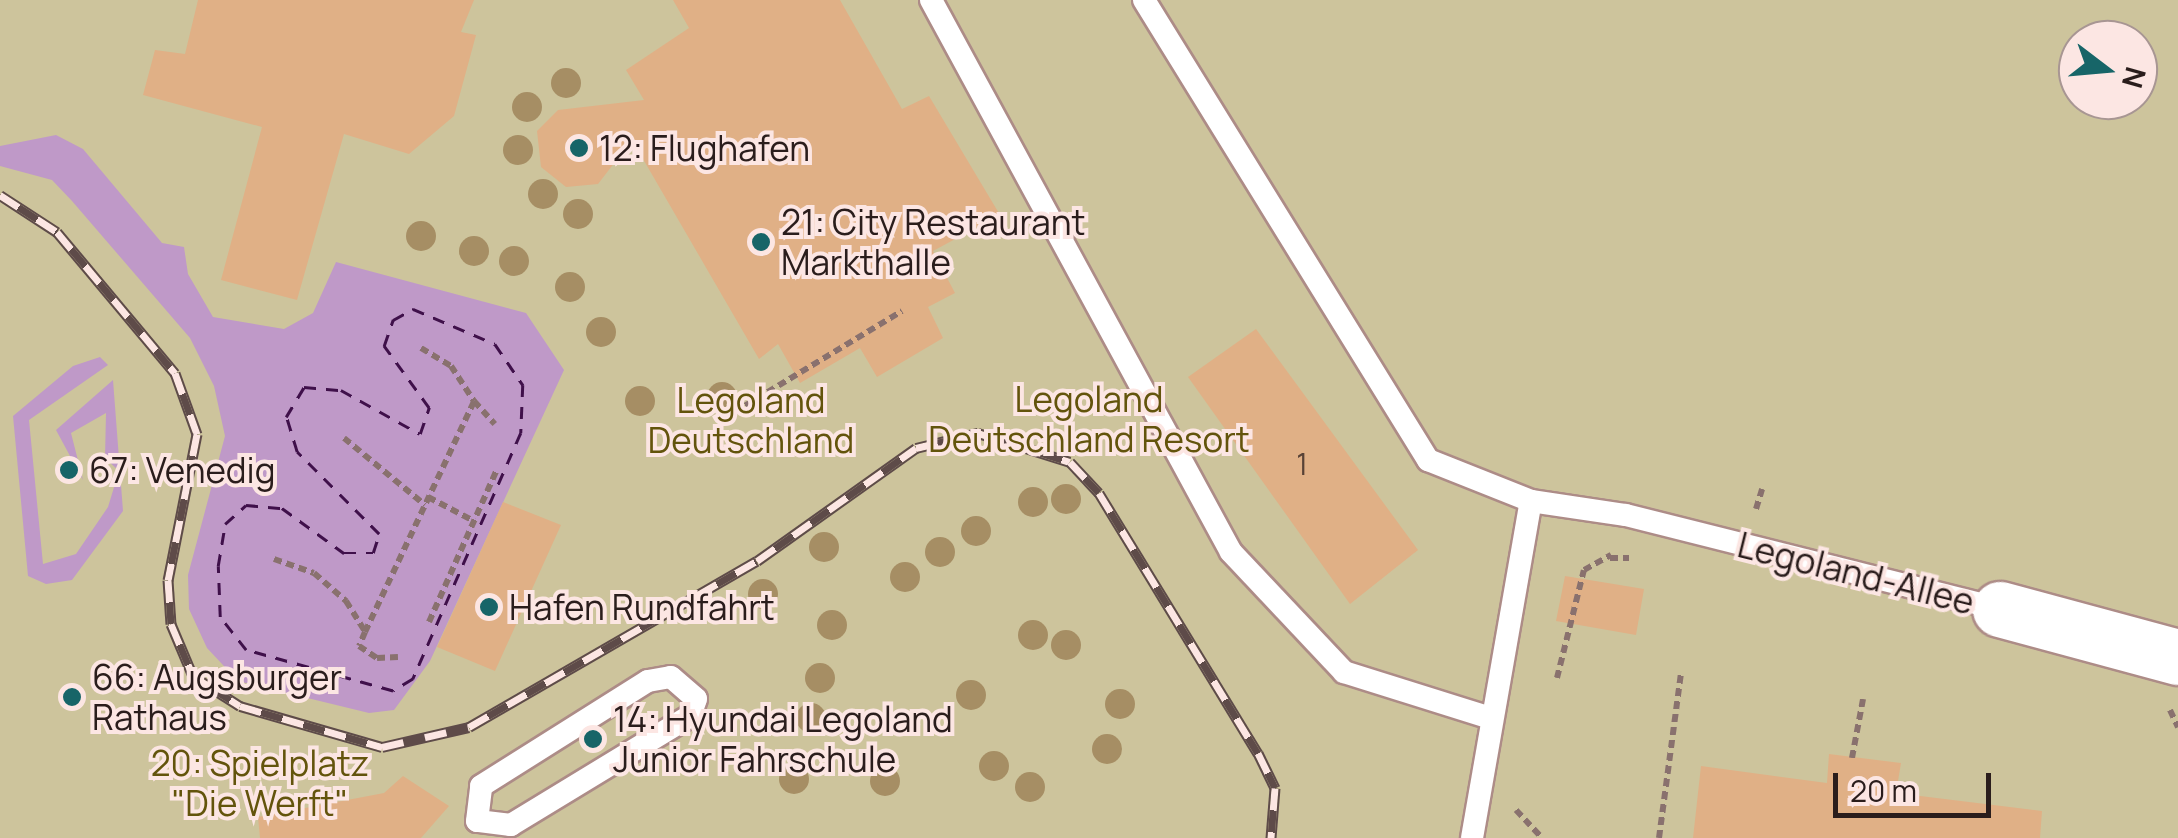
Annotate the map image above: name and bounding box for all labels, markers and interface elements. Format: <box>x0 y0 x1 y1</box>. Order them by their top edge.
north arrow <box>2058 20 2158 120</box>
text: N <box>2114 63 2156 93</box>
place label: 12: Flughafen <box>599 127 810 169</box>
marker: 12: Flughafen <box>568 137 590 159</box>
place label: 21: City Restaurant Markthalle <box>781 201 1086 283</box>
marker: 21: City Restaurant Markthalle <box>750 231 772 253</box>
park label: Legoland Deutschland Resort <box>928 378 1250 460</box>
park label: Legoland Deutschland <box>648 379 854 461</box>
house number: 1 <box>1296 446 1308 482</box>
place label: 67: Venedig <box>89 449 275 491</box>
marker: 67: Venedig <box>58 459 80 481</box>
street label: Legoland-Allee <box>1733 523 1979 623</box>
place label: Hafen Rundfahrt <box>509 586 775 628</box>
marker: Hafen Rundfahrt <box>478 596 500 618</box>
place label: 66: Augsburger Rathaus <box>92 656 342 738</box>
marker: 66: Augsburger Rathaus <box>61 686 83 708</box>
place label: 14: Hyundai Legoland Junior Fahrschule <box>613 698 953 780</box>
marker: 14: Hyundai Legoland Junior Fahrschule <box>582 728 604 750</box>
park label: 20: Spielplatz "Die Werft" <box>151 742 369 824</box>
scale bar <box>1838 753 1996 815</box>
text: 20 m <box>1850 770 1917 811</box>

